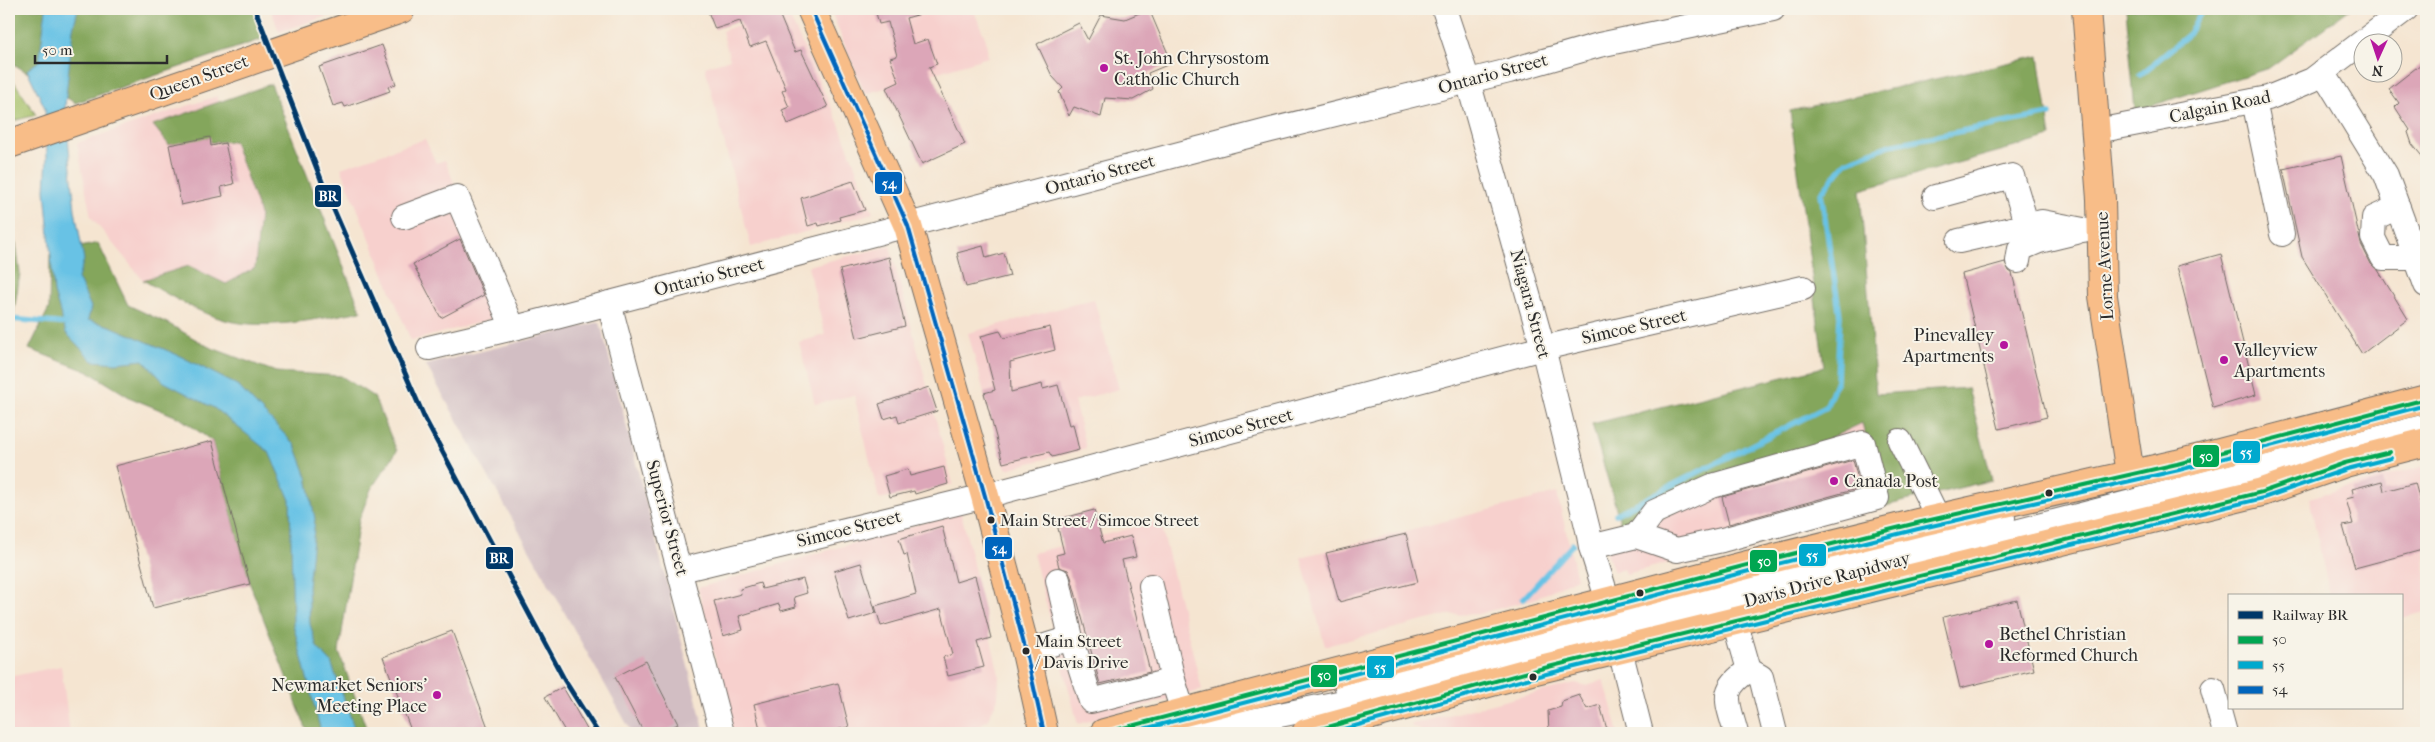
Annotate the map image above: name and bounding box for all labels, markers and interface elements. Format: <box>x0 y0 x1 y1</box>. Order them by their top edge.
scale bar <box>35 32 168 64</box>
north arrow <box>2352 32 2402 82</box>
text: 50 m <box>42 41 73 59</box>
place label: St. John Chrysostom Catholic Church <box>1114 48 1269 90</box>
street label: Ontario Street <box>1436 49 1551 99</box>
street label: Queen Street <box>147 50 252 106</box>
marker: St. John Chrysostom Catholic Church <box>1098 62 1110 74</box>
text: N <box>2371 62 2383 79</box>
street label: Calgain Road <box>2167 86 2273 128</box>
street label: Ontario Street <box>1043 150 1158 200</box>
line badge: 54 <box>874 171 903 195</box>
text: 54 <box>882 175 897 192</box>
line badge: BR <box>314 184 342 208</box>
text: BR <box>318 188 338 205</box>
street label: Lorne Avenue <box>2092 211 2118 321</box>
street label: Niagara Street <box>1505 247 1555 362</box>
street label: Ontario Street <box>652 253 767 301</box>
street label: Simcoe Street <box>1580 305 1689 349</box>
place label: Pinevalley Apartments <box>1902 325 1995 367</box>
marker: Pinevalley Apartments <box>1998 339 2010 351</box>
place label: Valleyview Apartments <box>2233 340 2325 382</box>
marker: Valleyview Apartments <box>2218 354 2230 366</box>
street label: Simcoe Street <box>1187 404 1296 452</box>
line badge: 55 <box>2232 440 2261 464</box>
line badge: 50 <box>2192 444 2220 468</box>
text: 55 <box>2240 444 2252 461</box>
text: 50 <box>2199 448 2213 465</box>
street label: Superior Street <box>641 458 693 579</box>
place label: Canada Post <box>1844 471 1938 492</box>
marker: Canada Post <box>1828 475 1840 487</box>
unlabelled marker <box>2044 488 2054 498</box>
street label: Simcoe Street <box>795 506 904 552</box>
place label: Main Street / Simcoe Street <box>1000 510 1199 530</box>
marker: Main Street / Simcoe Street <box>986 515 996 525</box>
line badge: 54 <box>984 536 1013 560</box>
text: 54 <box>992 540 1007 557</box>
line badge: 55 <box>1798 543 1827 567</box>
line badge: BR <box>485 546 514 570</box>
street label: Davis Drive Rapidway <box>1741 547 1914 612</box>
text: 55 <box>1806 547 1818 564</box>
line badge: 50 <box>1749 549 1778 573</box>
text: BR <box>489 550 509 567</box>
text: 50 <box>1757 553 1771 570</box>
unlabelled marker <box>1635 588 1645 598</box>
legend <box>2228 594 2402 710</box>
text: Railway BR <box>2272 606 2349 624</box>
place label: Bethel Christian Reformed Church <box>1999 624 2138 666</box>
text: 50 <box>2272 630 2287 648</box>
place label: Main Street / Davis Drive <box>1034 631 1129 672</box>
marker: Bethel Christian Reformed Church <box>1983 638 1995 650</box>
marker: Main Street / Davis Drive <box>1021 646 1031 656</box>
line badge: 55 <box>1366 655 1395 679</box>
text: 55 <box>2272 656 2285 674</box>
text: 55 <box>1374 659 1386 676</box>
line badge: 50 <box>1310 664 1338 688</box>
text: 50 <box>1317 667 1331 684</box>
unlabelled marker <box>1528 672 1538 682</box>
place label: Newmarket Seniors' Meeting Place <box>272 675 427 717</box>
text: 54 <box>2272 680 2288 698</box>
marker: Newmarket Seniors' Meeting Place <box>431 689 443 701</box>

